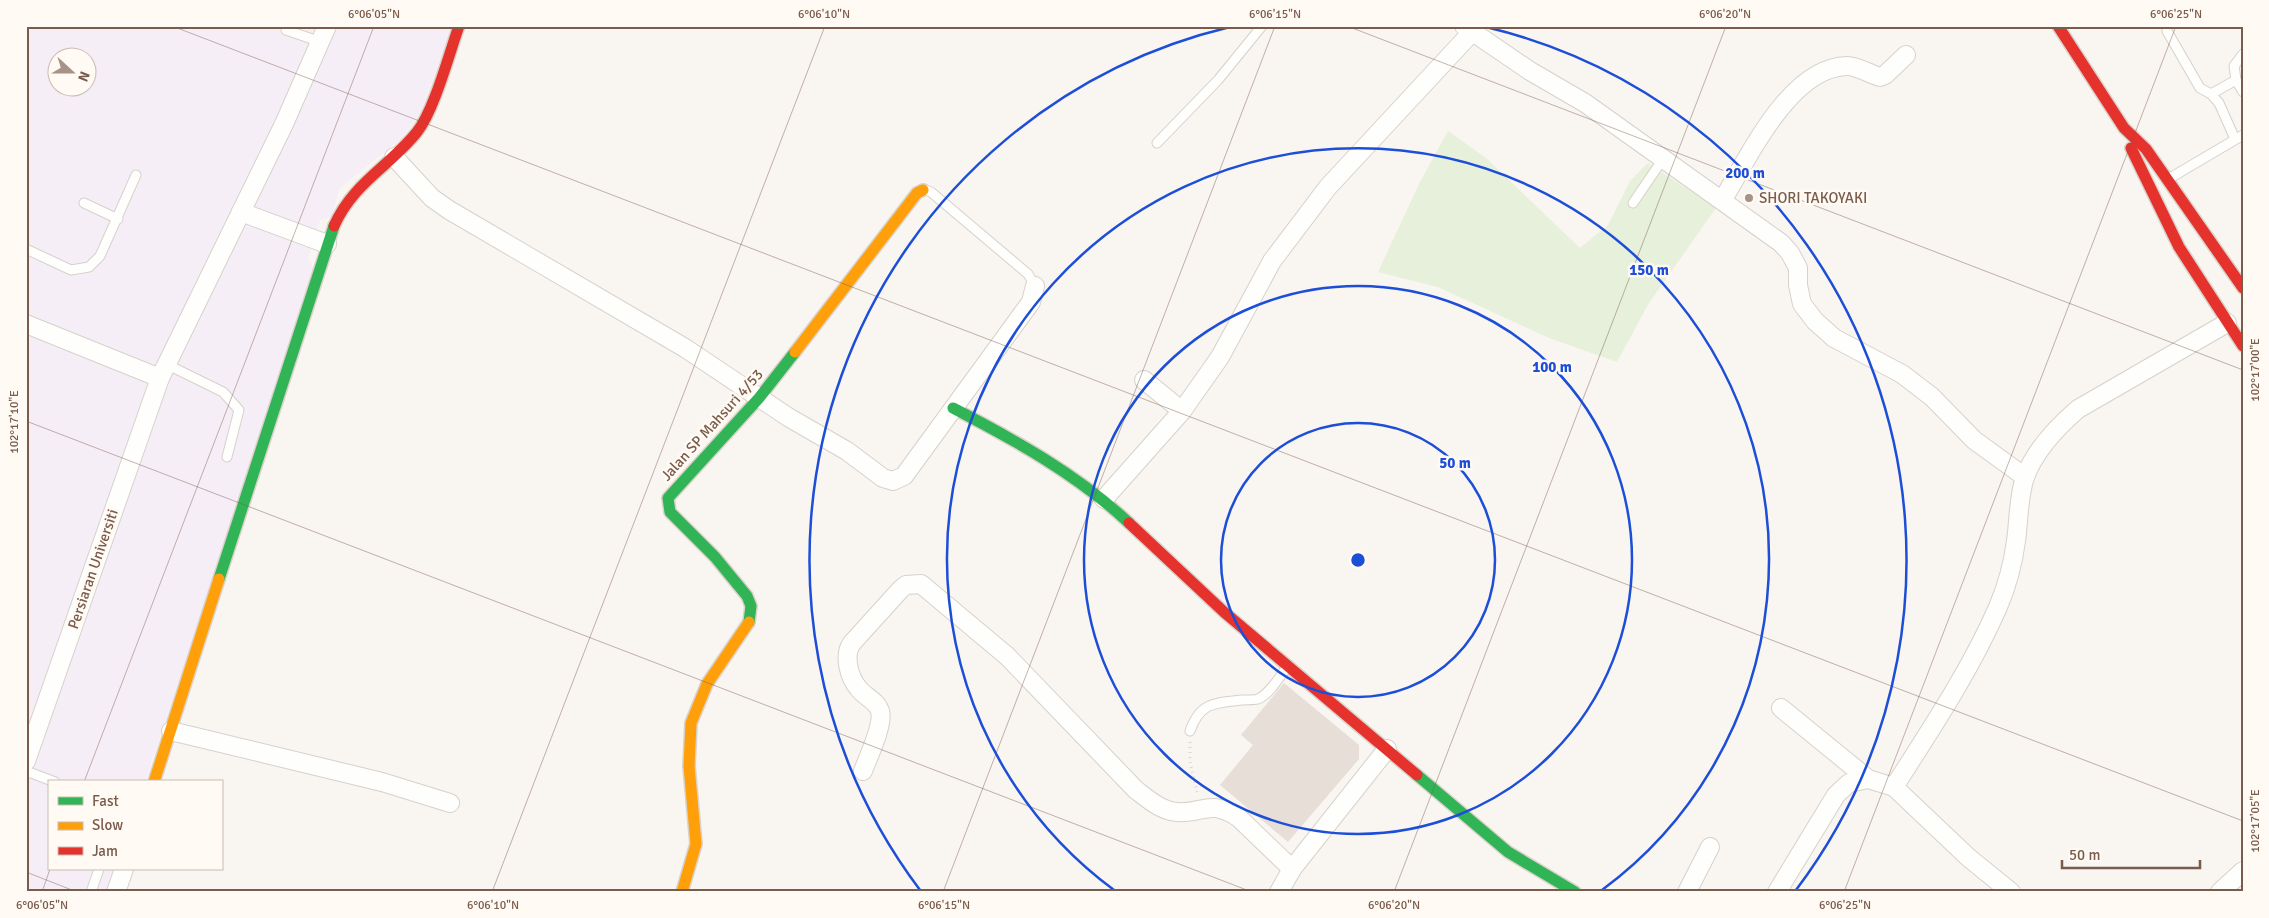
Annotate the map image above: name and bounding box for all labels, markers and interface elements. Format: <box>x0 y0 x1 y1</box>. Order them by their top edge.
text: 6°06'05"N <box>348 7 400 22</box>
text: 6°06'10"N <box>798 7 850 22</box>
text: 6°06'15"N <box>1249 7 1301 22</box>
text: 6°06'20"N <box>1699 7 1751 22</box>
text: 6°06'25"N <box>2150 7 2202 22</box>
north arrow <box>48 48 98 98</box>
text: N <box>74 69 93 84</box>
text: 200 m <box>1725 164 1765 182</box>
place label: SHORI TAKOYAKI <box>1759 189 1867 207</box>
marker: SHORI TAKOYAKI <box>1743 192 1755 204</box>
text: 150 m <box>1629 261 1669 279</box>
text: 102°17'00"E <box>2248 338 2263 402</box>
text: 100 m <box>1532 358 1572 376</box>
street label: Jalan SP Mahsuri 4/53 <box>657 365 767 485</box>
text: 102°17'10"E <box>7 390 22 454</box>
text: 50 m <box>1439 454 1471 472</box>
street label: Persiaran Universiti <box>64 507 122 631</box>
centre of rings <box>1349 551 1367 569</box>
legend <box>48 780 222 870</box>
text: 102°17'05"E <box>2248 789 2263 853</box>
text: Fast <box>92 792 119 810</box>
text: Slow <box>92 816 123 834</box>
scale bar <box>2062 838 2199 870</box>
text: Jam <box>92 842 118 860</box>
text: 50 m <box>2069 846 2100 864</box>
text: 6°06'05"N <box>16 898 68 913</box>
text: 6°06'10"N <box>467 898 519 913</box>
text: 6°06'15"N <box>918 898 970 913</box>
text: 6°06'20"N <box>1368 898 1420 913</box>
text: 6°06'25"N <box>1819 898 1871 913</box>

